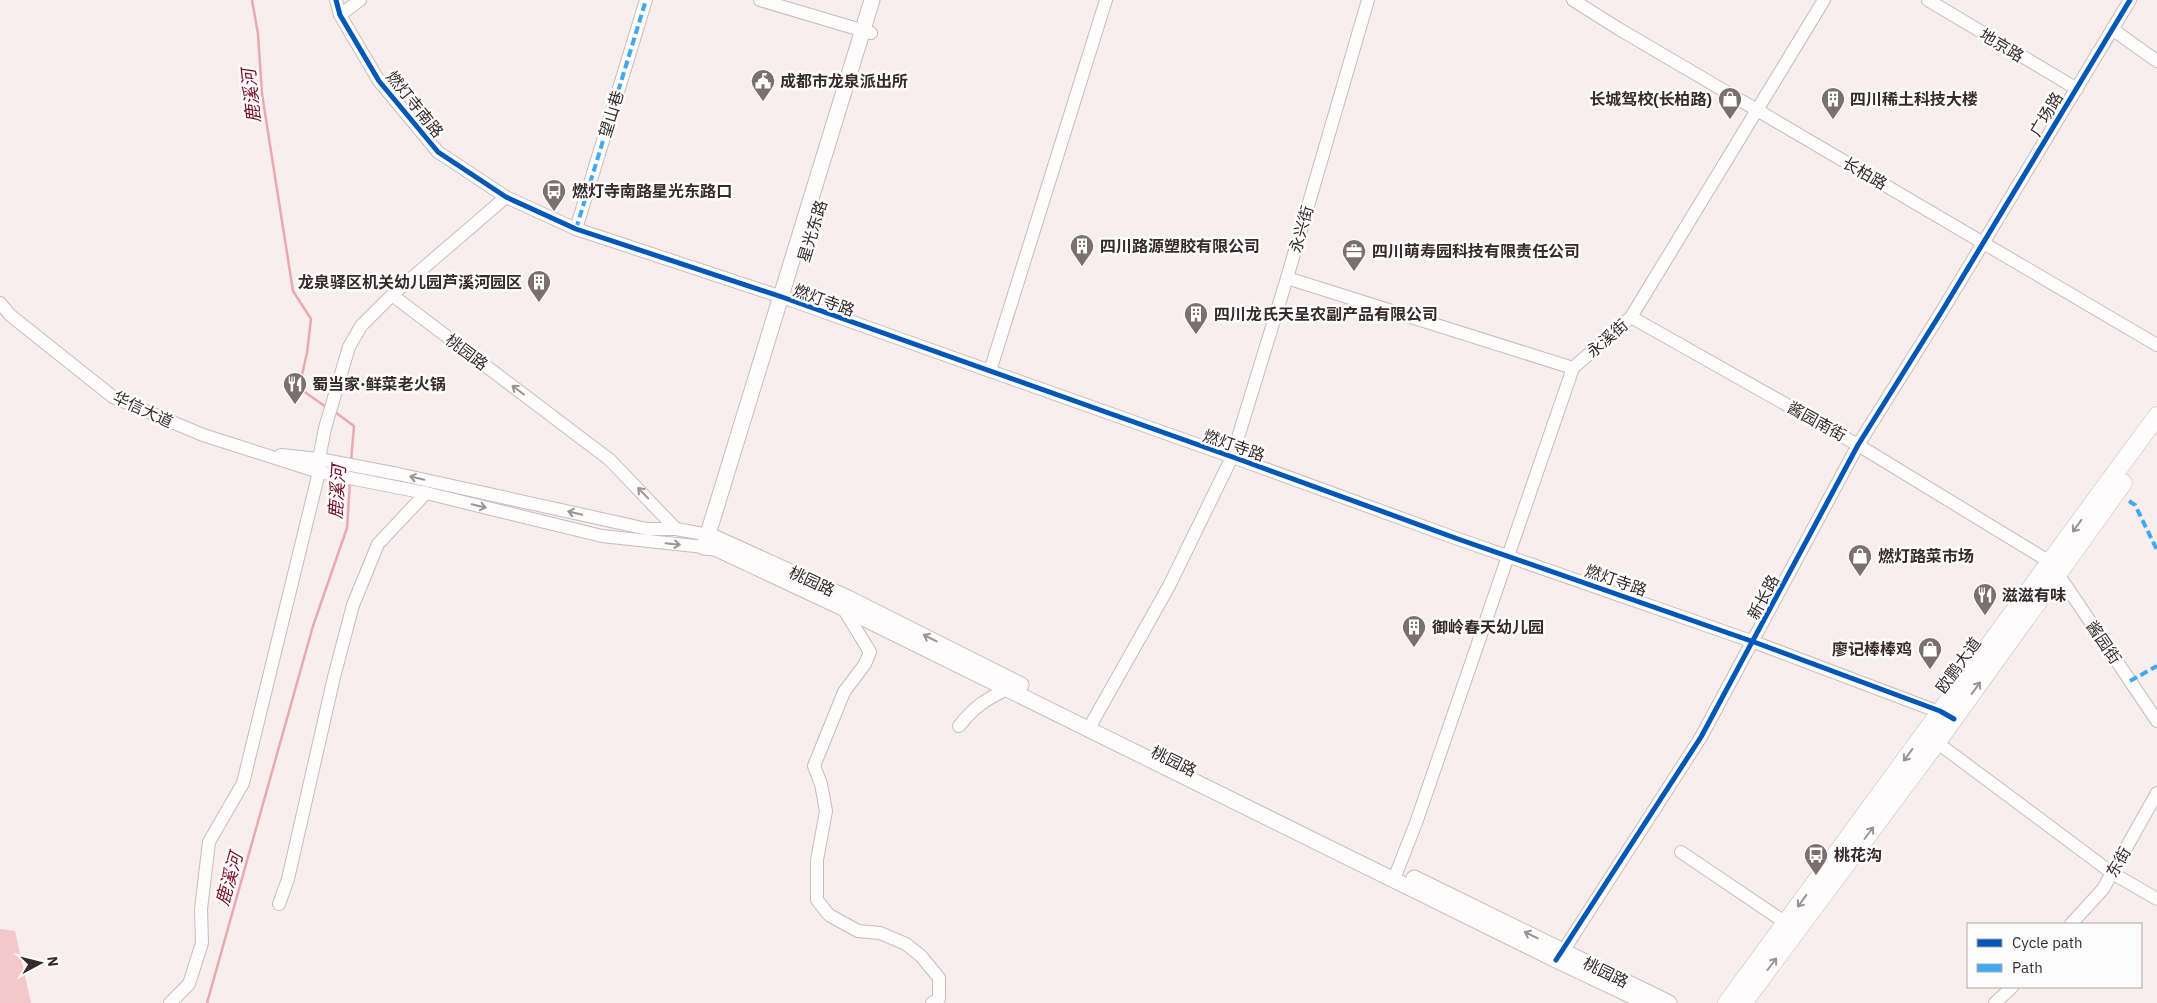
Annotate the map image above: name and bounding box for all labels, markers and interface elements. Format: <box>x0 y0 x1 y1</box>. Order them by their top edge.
street label: 地京路 <box>1976 24 2028 66</box>
water label: 鹿溪河 <box>236 65 265 124</box>
street label: 燃灯寺南路 <box>382 67 448 141</box>
public building icon: 成都市龙泉派出所 <box>750 68 776 102</box>
place label: 成都市龙泉派出所 <box>780 71 908 91</box>
shop icon: 长城驾校(长柏路) <box>1717 86 1743 120</box>
building icon: 四川稀土科技大楼 <box>1820 86 1846 120</box>
street label: 望山巷 <box>594 88 628 140</box>
street label: 广场路 <box>2025 88 2067 140</box>
place label: 长城驾校(长柏路) <box>1589 89 1712 109</box>
place label: 四川稀土科技大楼 <box>1850 89 1978 109</box>
street label: 长柏路 <box>1839 152 1891 194</box>
bus stop icon: 燃灯寺南路星光东路口 <box>541 178 567 212</box>
place label: 燃灯寺南路星光东路口 <box>572 181 732 201</box>
street label: 星光东路 <box>793 197 831 265</box>
street label: 永兴街 <box>1285 203 1317 255</box>
building icon: 四川路源塑胶有限公司 <box>1069 233 1095 267</box>
place label: 四川路源塑胶有限公司 <box>1100 236 1260 256</box>
office icon: 四川萌寿园科技有限责任公司 <box>1341 238 1367 272</box>
place label: 四川萌寿园科技有限责任公司 <box>1372 241 1580 261</box>
building icon: 龙泉驿区机关幼儿园芦溪河园区 <box>526 269 552 303</box>
place label: 龙泉驿区机关幼儿园芦溪河园区 <box>298 272 522 292</box>
street label: 燃灯寺路 <box>791 280 857 320</box>
building icon: 四川龙氏天呈农副产品有限公司 <box>1183 301 1209 335</box>
place label: 四川龙氏天呈农副产品有限公司 <box>1214 304 1438 324</box>
street label: 永溪街 <box>1582 315 1632 361</box>
street label: 桃园路 <box>442 330 492 374</box>
restaurant icon: 蜀当家·鲜菜老火锅 <box>282 371 308 405</box>
place label: 蜀当家·鲜菜老火锅 <box>312 374 446 394</box>
one-way arrow <box>511 385 525 395</box>
street label: 华信大道 <box>110 386 176 432</box>
street label: 酱园南街 <box>1784 397 1850 445</box>
street label: 燃灯寺路 <box>1200 425 1268 465</box>
water label: 鹿溪河 <box>324 461 351 520</box>
one-way arrow <box>409 473 425 482</box>
one-way arrow <box>637 487 649 500</box>
one-way arrow <box>471 502 487 511</box>
one-way arrow <box>568 508 584 517</box>
one-way arrow <box>2072 519 2082 533</box>
one-way arrow <box>664 539 680 549</box>
shop icon: 燃灯路菜市场 <box>1847 543 1873 577</box>
place label: 燃灯路菜市场 <box>1878 546 1974 566</box>
street label: 燃灯寺路 <box>1582 560 1650 600</box>
street label: 桃园路 <box>786 562 838 600</box>
street label: 新长路 <box>1743 571 1783 623</box>
restaurant icon: 滋滋有味 <box>1972 582 1998 616</box>
place label: 滋滋有味 <box>2002 585 2066 605</box>
building icon: 御岭春天幼儿园 <box>1401 614 1427 648</box>
place label: 御岭春天幼儿园 <box>1432 617 1544 637</box>
street label: 酱园街 <box>2082 617 2126 667</box>
one-way arrow <box>923 633 938 643</box>
street label: 欧鹏大道 <box>1931 633 1985 697</box>
shop icon: 廖记棒棒鸡 <box>1917 636 1943 670</box>
place label: 廖记棒棒鸡 <box>1832 639 1912 659</box>
one-way arrow <box>1970 682 1981 695</box>
street label: 桃园路 <box>1148 741 1200 781</box>
one-way arrow <box>1903 748 1913 762</box>
one-way arrow <box>1864 826 1874 840</box>
bus stop icon: 桃花沟 <box>1803 842 1829 876</box>
street label: 东街 <box>2101 843 2135 881</box>
place label: 桃花沟 <box>1834 845 1882 865</box>
water label: 鹿溪河 <box>211 847 248 908</box>
one-way arrow <box>1797 894 1807 908</box>
legend <box>1967 923 2142 988</box>
one-way arrow <box>1524 930 1539 939</box>
text: Cycle path <box>2012 933 2083 952</box>
north arrow <box>15 938 65 988</box>
street label: 桃园路 <box>1580 952 1632 992</box>
text: N <box>43 955 62 968</box>
one-way arrow <box>1767 957 1777 971</box>
text: Path <box>2012 958 2043 977</box>

